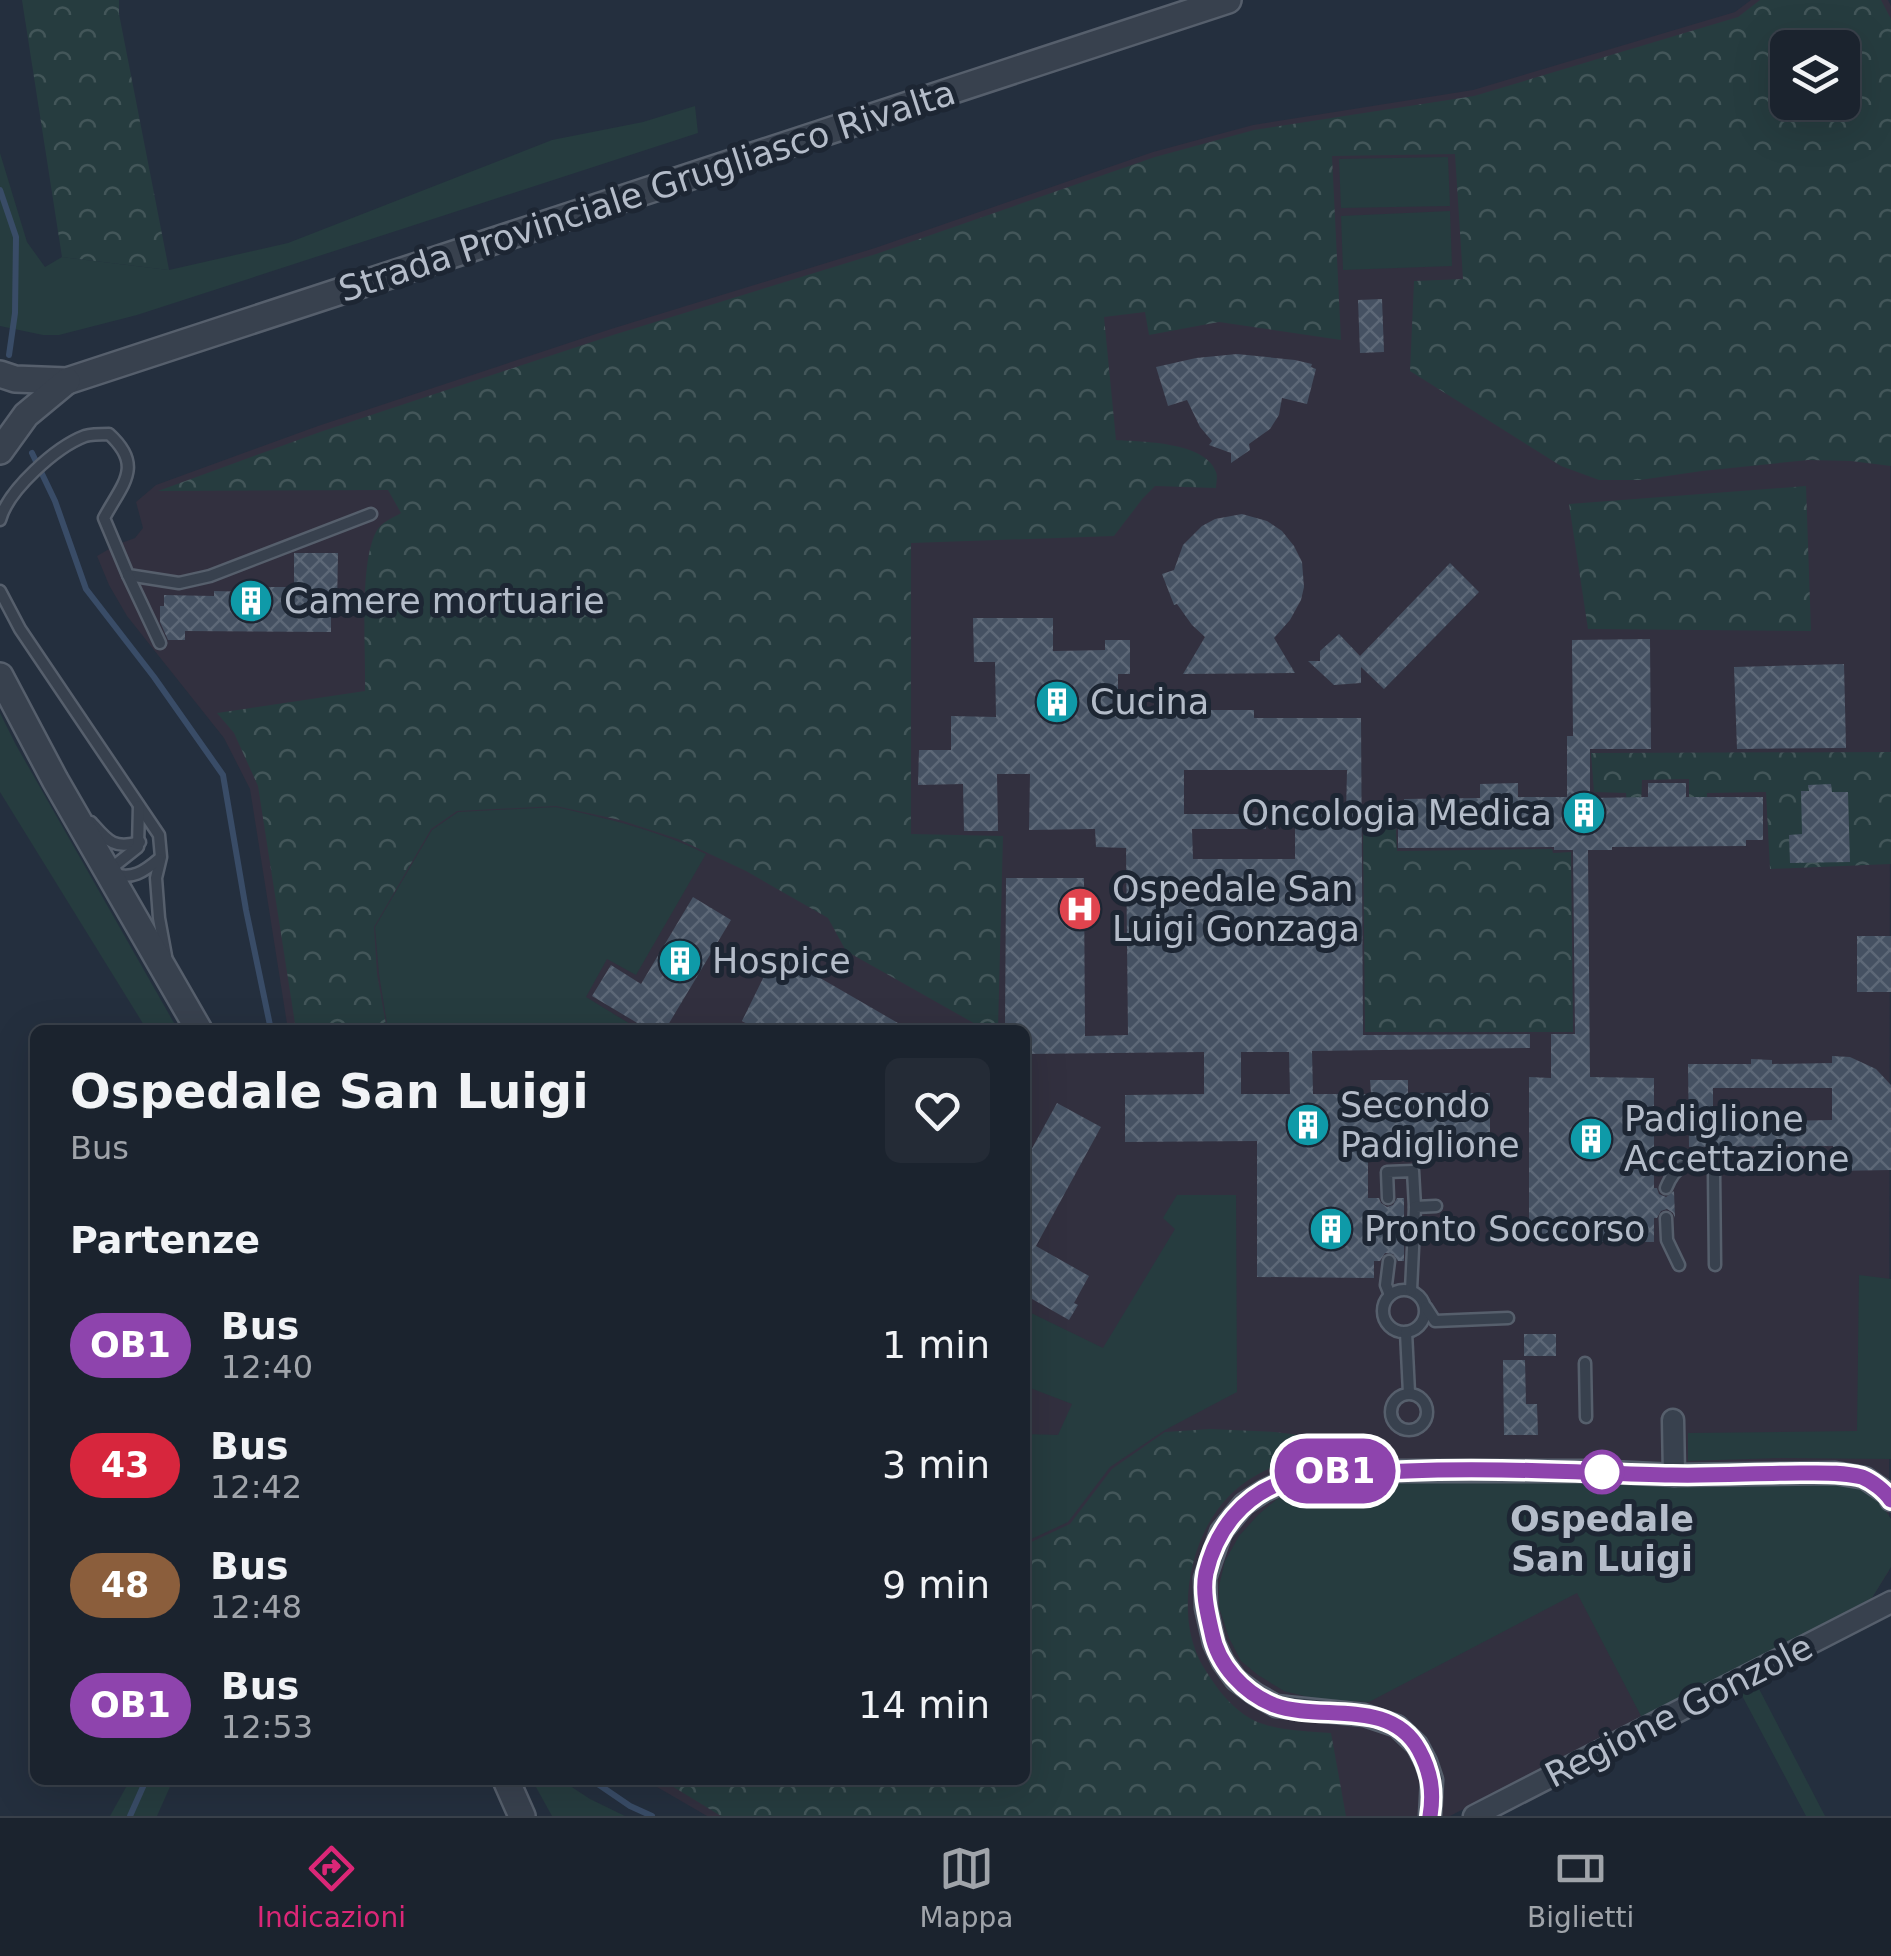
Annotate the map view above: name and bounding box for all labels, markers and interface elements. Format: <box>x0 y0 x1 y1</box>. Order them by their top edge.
map controls <box>1770 30 1860 120</box>
button: layers <box>1770 30 1860 120</box>
street label: Strada Provinciale Grugliasco Rivalta <box>334 72 960 310</box>
building icon: Camere mortuarie <box>228 578 274 624</box>
place label: Camere mortuarie <box>284 581 605 621</box>
building icon: Cucina <box>1034 679 1080 725</box>
place label: Cucina <box>1090 682 1209 722</box>
building icon: Oncologia Medica <box>1561 790 1607 836</box>
place label: Oncologia Medica <box>1242 793 1552 833</box>
place label: Ospedale San Luigi Gonzaga <box>1112 869 1360 949</box>
hospital icon: Ospedale San Luigi Gonzaga <box>1057 886 1103 932</box>
building icon: Hospice <box>657 938 703 984</box>
place label: Hospice <box>712 941 851 981</box>
button: heart <box>885 1058 990 1163</box>
text: Ospedale San Luigi <box>70 1063 589 1119</box>
place label: Secondo Padiglione <box>1340 1085 1520 1165</box>
place label: Padiglione Accettazione <box>1624 1099 1849 1179</box>
building icon: Secondo Padiglione <box>1285 1102 1331 1148</box>
building icon: Padiglione Accettazione <box>1568 1116 1614 1162</box>
text: Bus <box>70 1129 129 1167</box>
building icon: Pronto Soccorso <box>1308 1206 1354 1252</box>
place label: Pronto Soccorso <box>1364 1209 1646 1249</box>
text: Partenze <box>70 1218 260 1262</box>
text: Bus <box>221 1304 299 1348</box>
text: 1 min <box>882 1323 990 1367</box>
text: OB1 <box>90 1325 171 1365</box>
text: 12:40 <box>221 1348 313 1386</box>
text: Bus <box>210 1424 289 1468</box>
line badge: OB1 <box>1278 1438 1392 1504</box>
text: 3 min <box>882 1443 990 1487</box>
text: 43 <box>101 1445 149 1485</box>
text: OB1 <box>1295 1451 1375 1491</box>
marker: Ospedale San Luigi <box>1581 1451 1623 1493</box>
text: 12:42 <box>210 1468 302 1506</box>
place label: Ospedale San Luigi <box>1510 1499 1694 1579</box>
text: Bus <box>210 1544 289 1588</box>
text: 9 min <box>882 1563 990 1607</box>
text: 48 <box>101 1565 149 1605</box>
text: 12:48 <box>210 1588 302 1626</box>
street label: Regione Gonzole <box>1539 1626 1819 1796</box>
text: Bus <box>221 1664 299 1708</box>
text: 14 min <box>858 1683 990 1727</box>
text: OB1 <box>90 1685 171 1725</box>
text: 12:53 <box>221 1708 313 1746</box>
tab: Indicazioni <box>257 1841 406 1934</box>
tab: Mappa <box>919 1841 1013 1934</box>
tab: Biglietti <box>1527 1841 1634 1934</box>

